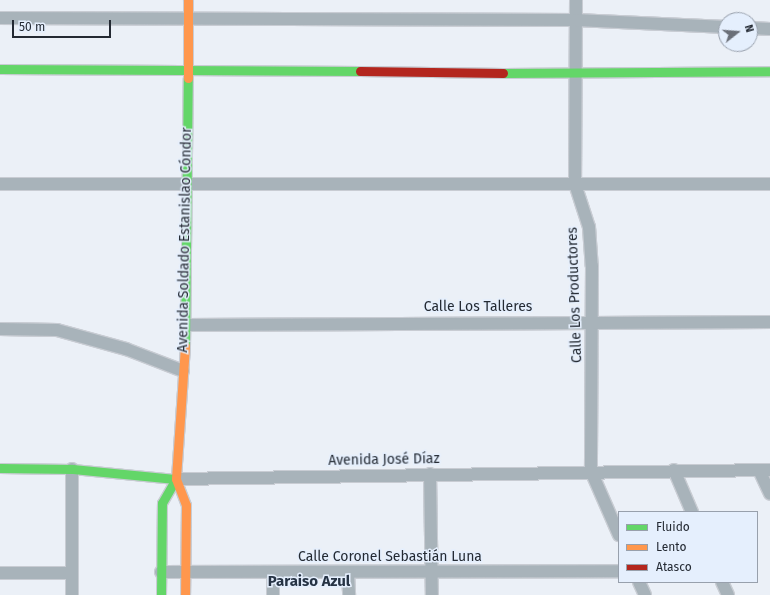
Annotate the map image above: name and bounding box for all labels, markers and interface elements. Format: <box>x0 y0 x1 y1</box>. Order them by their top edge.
scale bar <box>14 12 113 38</box>
north arrow <box>718 12 758 52</box>
text: 50 m <box>19 20 45 34</box>
text: N <box>742 23 756 34</box>
street label: Avenida Soldado Estanislao Cóndor <box>175 127 195 353</box>
street label: Calle Los Productores <box>564 227 586 363</box>
street label: Calle Los Talleres <box>424 299 532 315</box>
street label: Avenida José Díaz <box>328 451 440 469</box>
legend <box>618 511 758 583</box>
text: Fluido <box>656 520 690 534</box>
text: Lento <box>656 540 686 554</box>
street label: Calle Coronel Sebastián Luna <box>298 549 482 565</box>
text: Atasco <box>656 560 692 574</box>
district label: Paraiso Azul <box>268 573 350 591</box>

